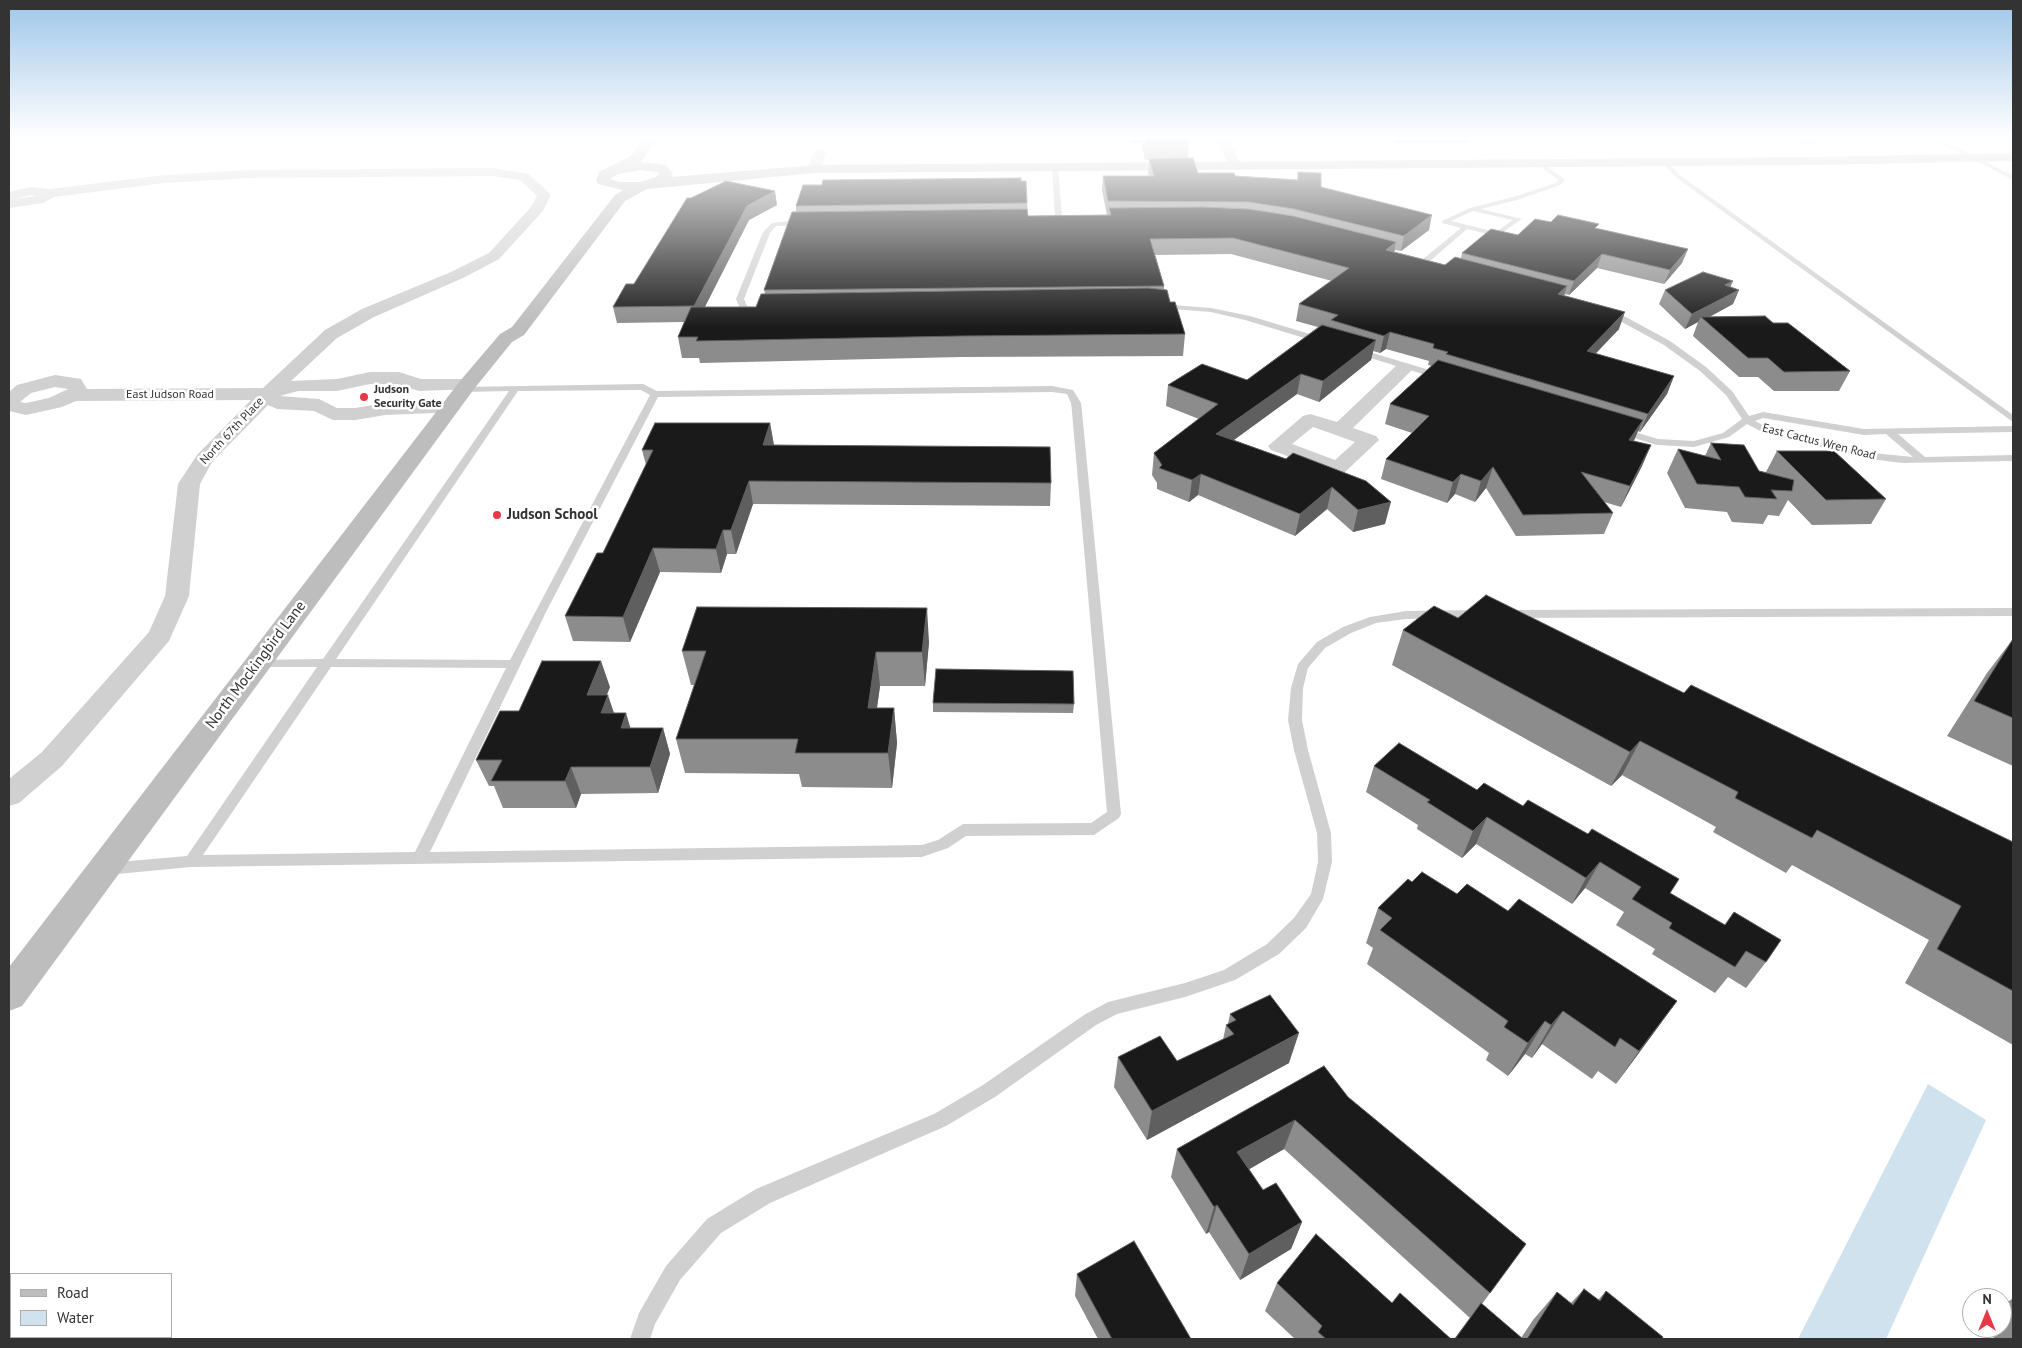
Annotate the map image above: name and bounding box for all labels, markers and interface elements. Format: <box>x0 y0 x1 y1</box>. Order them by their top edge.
place label: Judson Security Gate <box>374 383 442 411</box>
street label: East Judson Road <box>126 388 214 402</box>
marker: Judson Security Gate <box>358 391 370 403</box>
street label: North 67th Place <box>197 394 267 468</box>
street label: East Cactus Wren Road <box>1761 421 1877 463</box>
place label: Judson School <box>507 506 598 524</box>
marker: Judson School <box>491 509 503 521</box>
street label: North Mockingbird Lane <box>202 598 310 732</box>
legend <box>10 1273 172 1338</box>
text: Road <box>57 1283 89 1302</box>
north arrow <box>1962 1288 2012 1338</box>
text: N <box>1982 1290 1992 1308</box>
text: Water <box>57 1308 94 1327</box>

